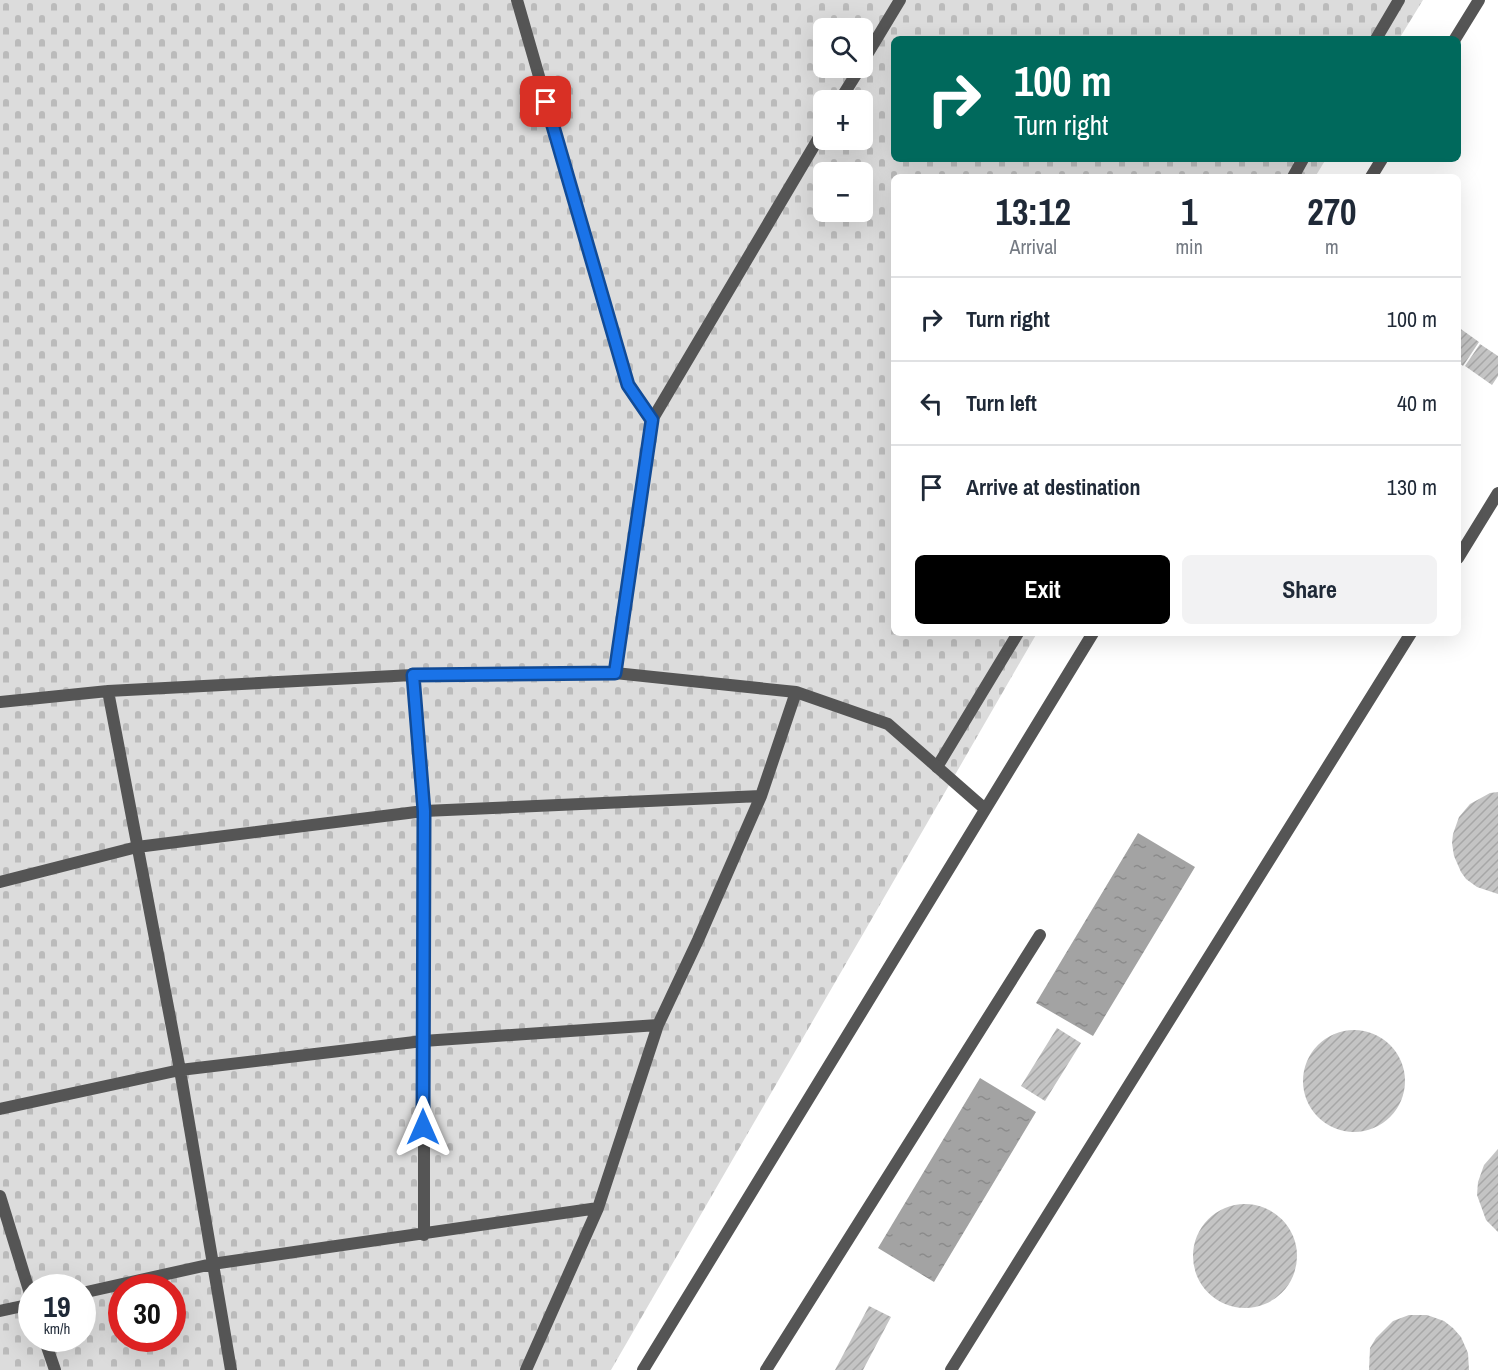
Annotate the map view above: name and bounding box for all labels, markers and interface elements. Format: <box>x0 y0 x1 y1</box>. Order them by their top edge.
map controls <box>813 18 873 222</box>
button: search <box>813 18 873 78</box>
text: 100 m <box>1014 53 1112 109</box>
icon: right <box>915 60 993 138</box>
pin <box>520 76 571 127</box>
icon: arrive <box>529 85 562 118</box>
button: + <box>813 90 873 150</box>
text: Turn right <box>1014 107 1108 143</box>
button: − <box>813 162 873 222</box>
text: 13:12 <box>995 188 1071 236</box>
text: 1 <box>1181 188 1197 236</box>
text: 270 <box>1307 188 1357 236</box>
text: Arrival <box>1010 233 1057 260</box>
text: min <box>1175 233 1203 260</box>
text: m <box>1325 233 1339 260</box>
icon: right <box>915 303 948 336</box>
text: Turn right <box>966 304 1050 334</box>
text: 100 m <box>1387 304 1437 334</box>
icon: left <box>915 387 948 420</box>
text: Turn left <box>966 388 1037 418</box>
text: 40 m <box>1397 388 1437 418</box>
icon: arrive <box>915 471 948 504</box>
text: Arrive at destination <box>966 472 1140 502</box>
text: 130 m <box>1387 472 1437 502</box>
button: Exit <box>915 555 1170 624</box>
button: Share <box>1182 555 1437 624</box>
position arrow <box>391 1095 455 1159</box>
speed limit sign: 30 <box>108 1274 186 1352</box>
text: 19 <box>43 1286 71 1326</box>
text: km/h <box>44 1318 70 1339</box>

